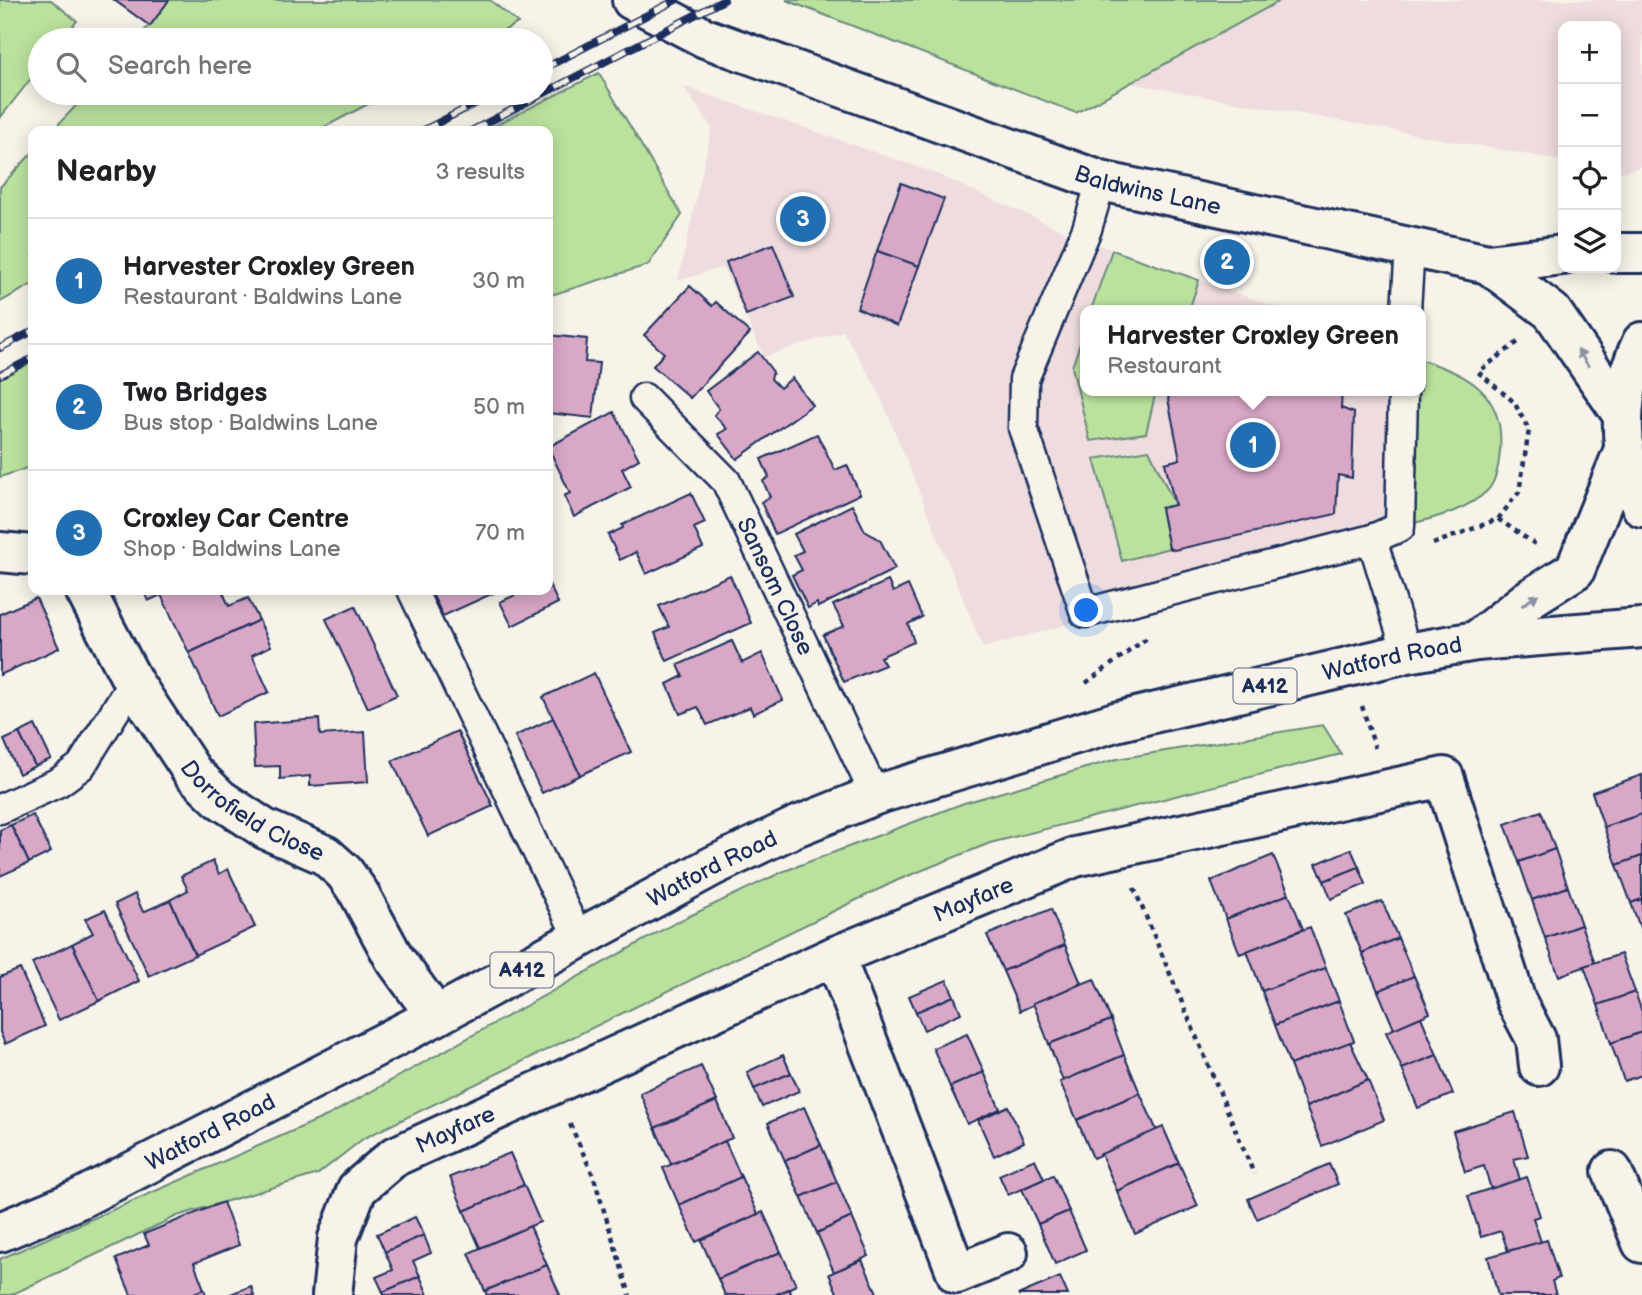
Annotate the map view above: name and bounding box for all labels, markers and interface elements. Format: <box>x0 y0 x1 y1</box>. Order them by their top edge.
map controls <box>1558 21 1621 273</box>
button: + <box>1558 21 1621 84</box>
search box <box>28 28 553 105</box>
icon: search <box>52 48 90 86</box>
text: Search here <box>108 51 252 82</box>
button: − <box>1558 84 1621 147</box>
button: locate <box>1558 147 1621 210</box>
text: Nearby <box>56 154 156 190</box>
text: 3 results <box>436 158 525 186</box>
street label: Baldwins Lane <box>1070 160 1224 221</box>
pin: 3 <box>780 193 826 245</box>
button: layers <box>1558 210 1621 273</box>
pin: 2 <box>1204 236 1250 288</box>
text: Harvester Croxley Green <box>123 252 415 283</box>
text: 1 <box>74 267 84 295</box>
text: 30 m <box>472 267 525 295</box>
text: Restaurant · Baldwins Lane <box>123 283 402 311</box>
popup <box>1080 305 1426 396</box>
text: Harvester Croxley Green <box>1107 321 1399 352</box>
one-way arrow <box>1576 349 1590 367</box>
text: Restaurant <box>1107 352 1222 380</box>
text: Two Bridges <box>123 378 267 409</box>
text: 2 <box>72 393 86 421</box>
text: 50 m <box>473 393 525 421</box>
text: Bus stop · Baldwins Lane <box>123 409 378 437</box>
pin: 1 <box>1230 419 1276 471</box>
text: Croxley Car Centre <box>123 504 349 535</box>
street label: Sansom Close <box>730 513 820 660</box>
text: 3 <box>72 519 86 547</box>
text: 70 m <box>475 519 525 547</box>
text: Shop · Baldwins Lane <box>123 535 341 563</box>
your location <box>1069 593 1103 627</box>
one-way arrow <box>1521 593 1539 607</box>
street label: Watford Road <box>1320 631 1464 688</box>
road number: A412 <box>1234 668 1296 704</box>
street label: Dorrofield Close <box>174 755 328 868</box>
street label: Watford Road <box>643 825 782 914</box>
street label: Mayfare <box>929 871 1018 929</box>
road number: A412 <box>490 953 554 988</box>
street label: Watford Road <box>141 1088 280 1178</box>
street label: Mayfare <box>412 1100 500 1160</box>

